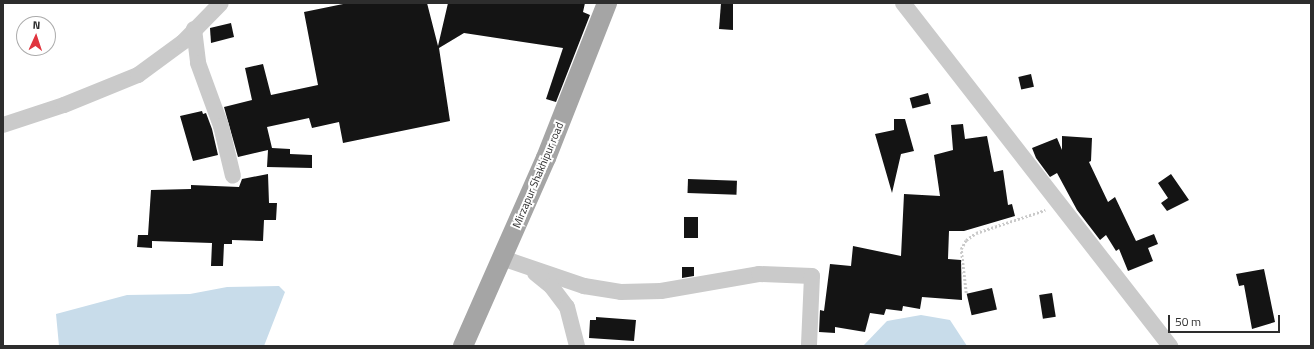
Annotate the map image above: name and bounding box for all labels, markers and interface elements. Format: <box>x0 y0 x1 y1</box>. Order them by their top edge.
north arrow <box>16 16 56 56</box>
text: N <box>32 17 41 33</box>
street label: Mirzapur Shakhipur road <box>510 120 566 230</box>
scale bar <box>1170 307 1282 333</box>
text: 50 m <box>1175 312 1201 331</box>

